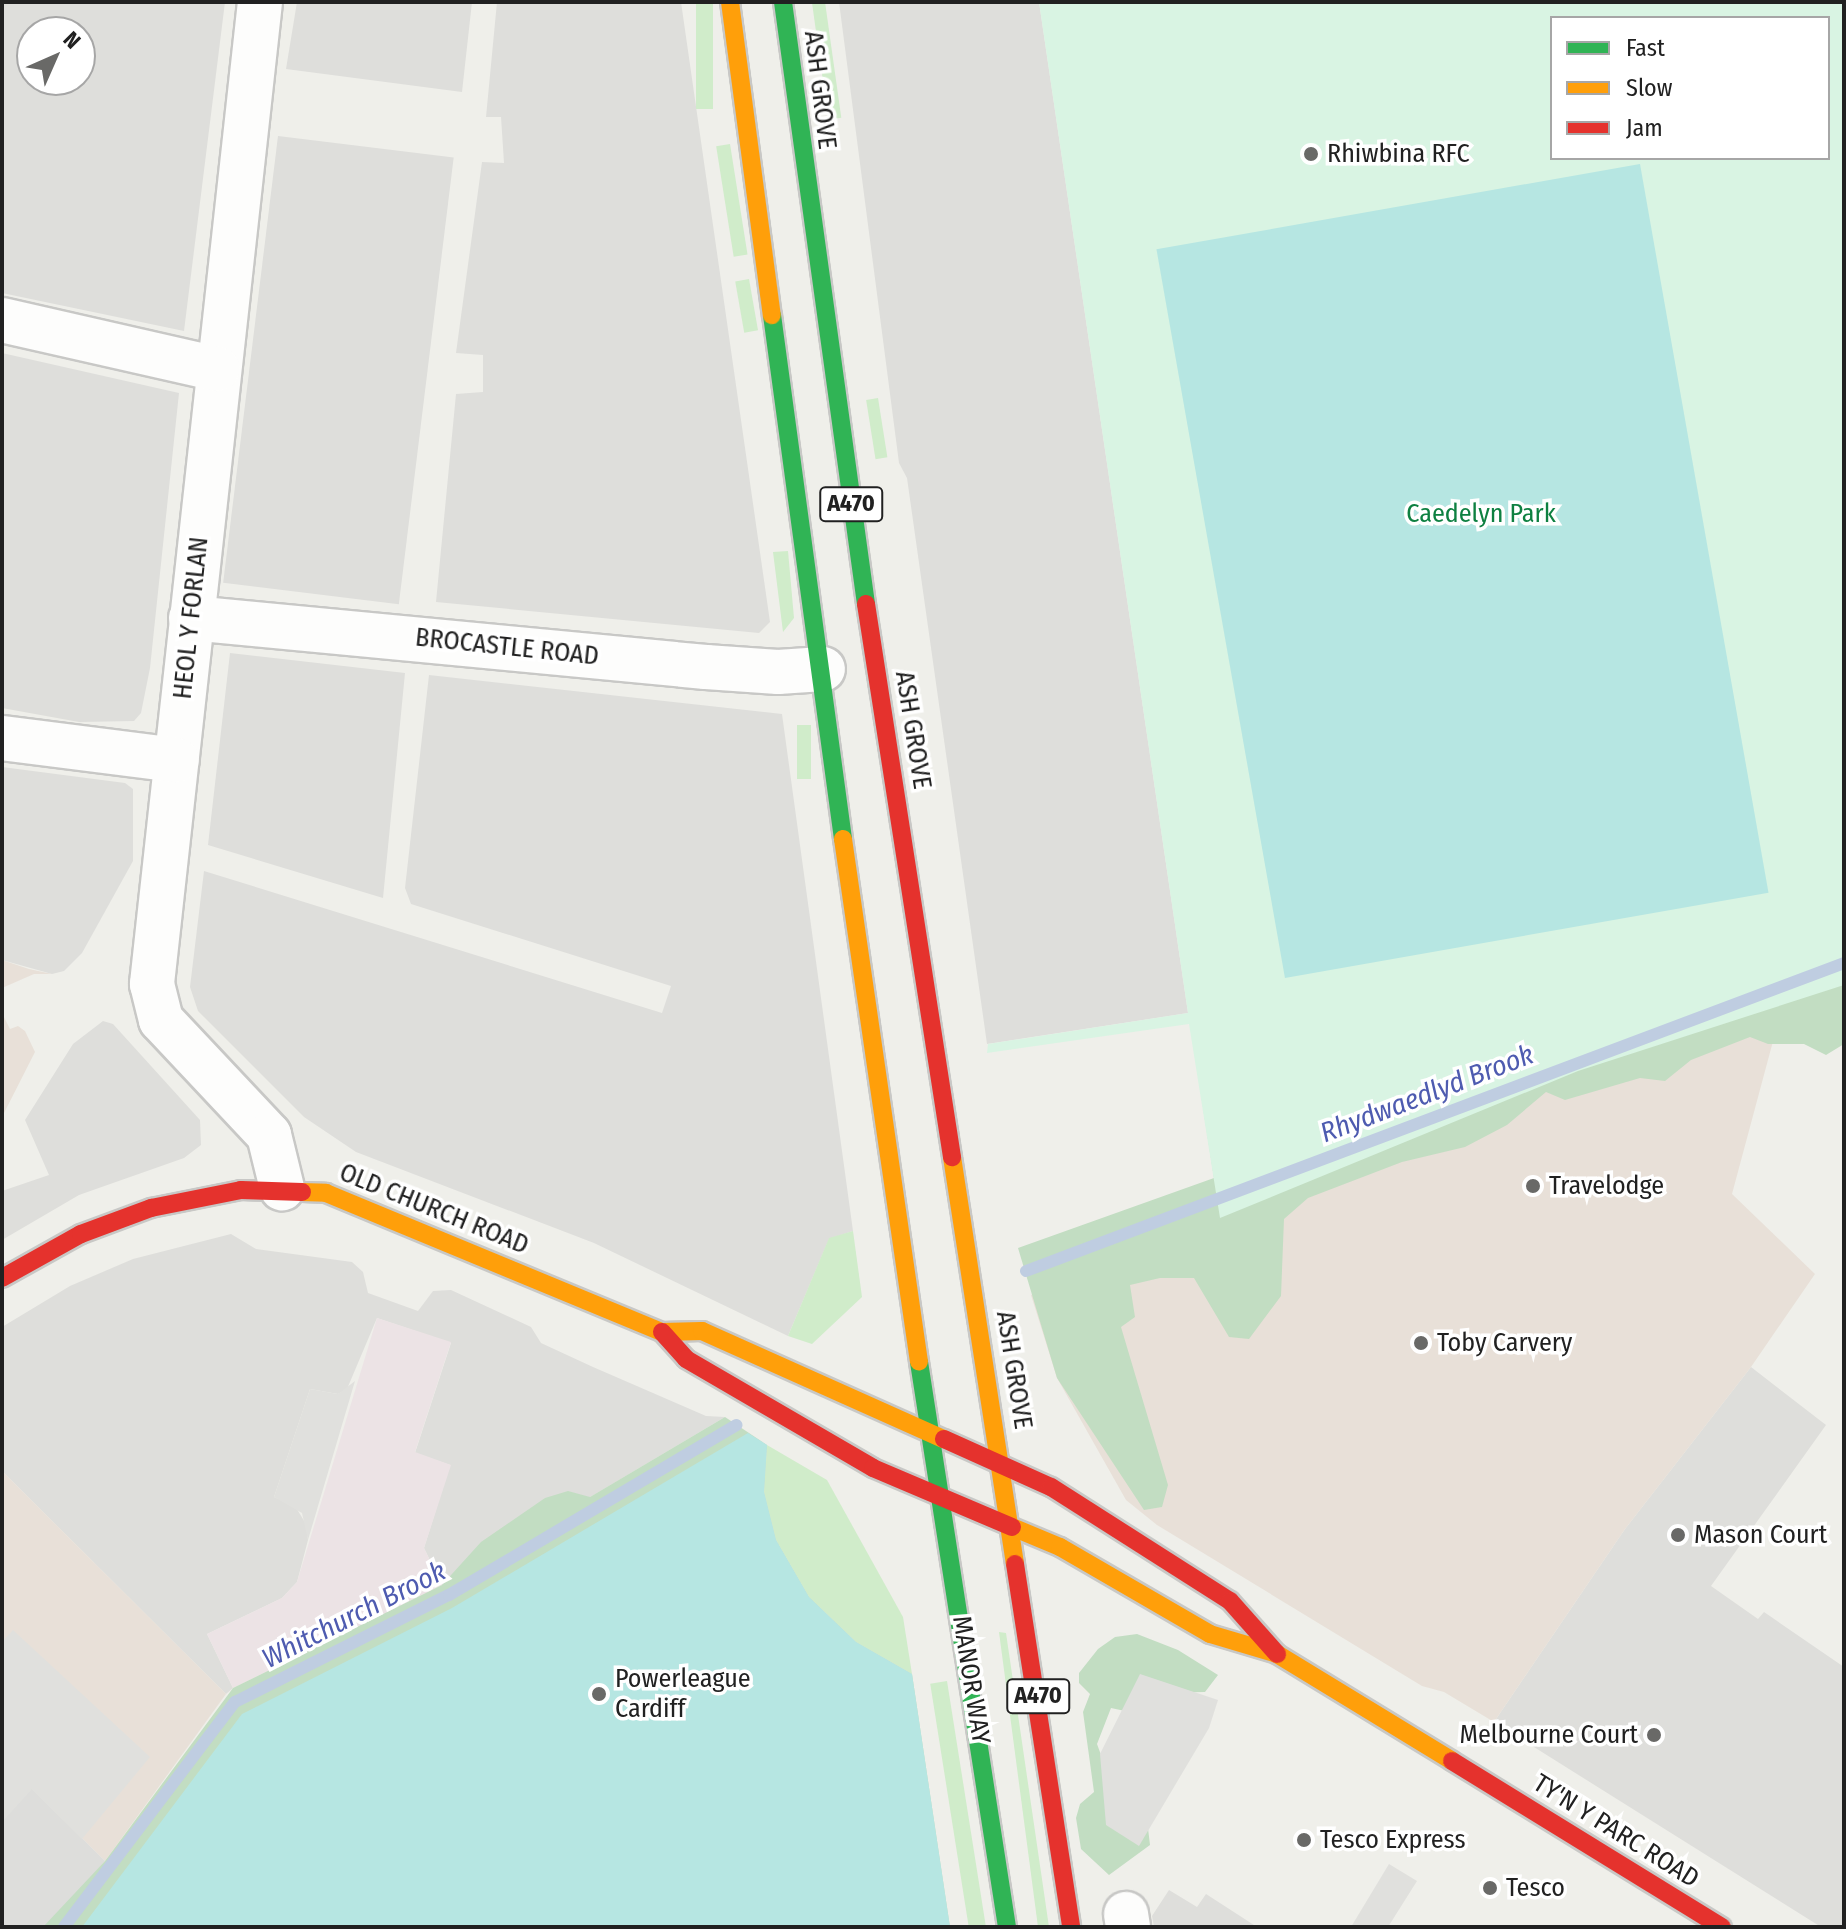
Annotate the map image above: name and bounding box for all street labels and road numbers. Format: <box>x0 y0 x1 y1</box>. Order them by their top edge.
street label: ASH GROVE <box>797 29 843 151</box>
road number: A470 <box>819 484 883 524</box>
street label: HEOL Y FORLAN <box>167 535 215 701</box>
street label: BROCASTLE ROAD <box>414 622 600 672</box>
street label: ASH GROVE <box>888 669 938 791</box>
street label: OLD CHURCH ROAD <box>335 1157 533 1261</box>
street label: ASH GROVE <box>989 1309 1039 1431</box>
street label: MANOR WAY <box>945 1614 997 1746</box>
road number: A470 <box>1006 1676 1070 1716</box>
street label: TY'N Y PARC ROAD <box>1528 1768 1704 1894</box>

